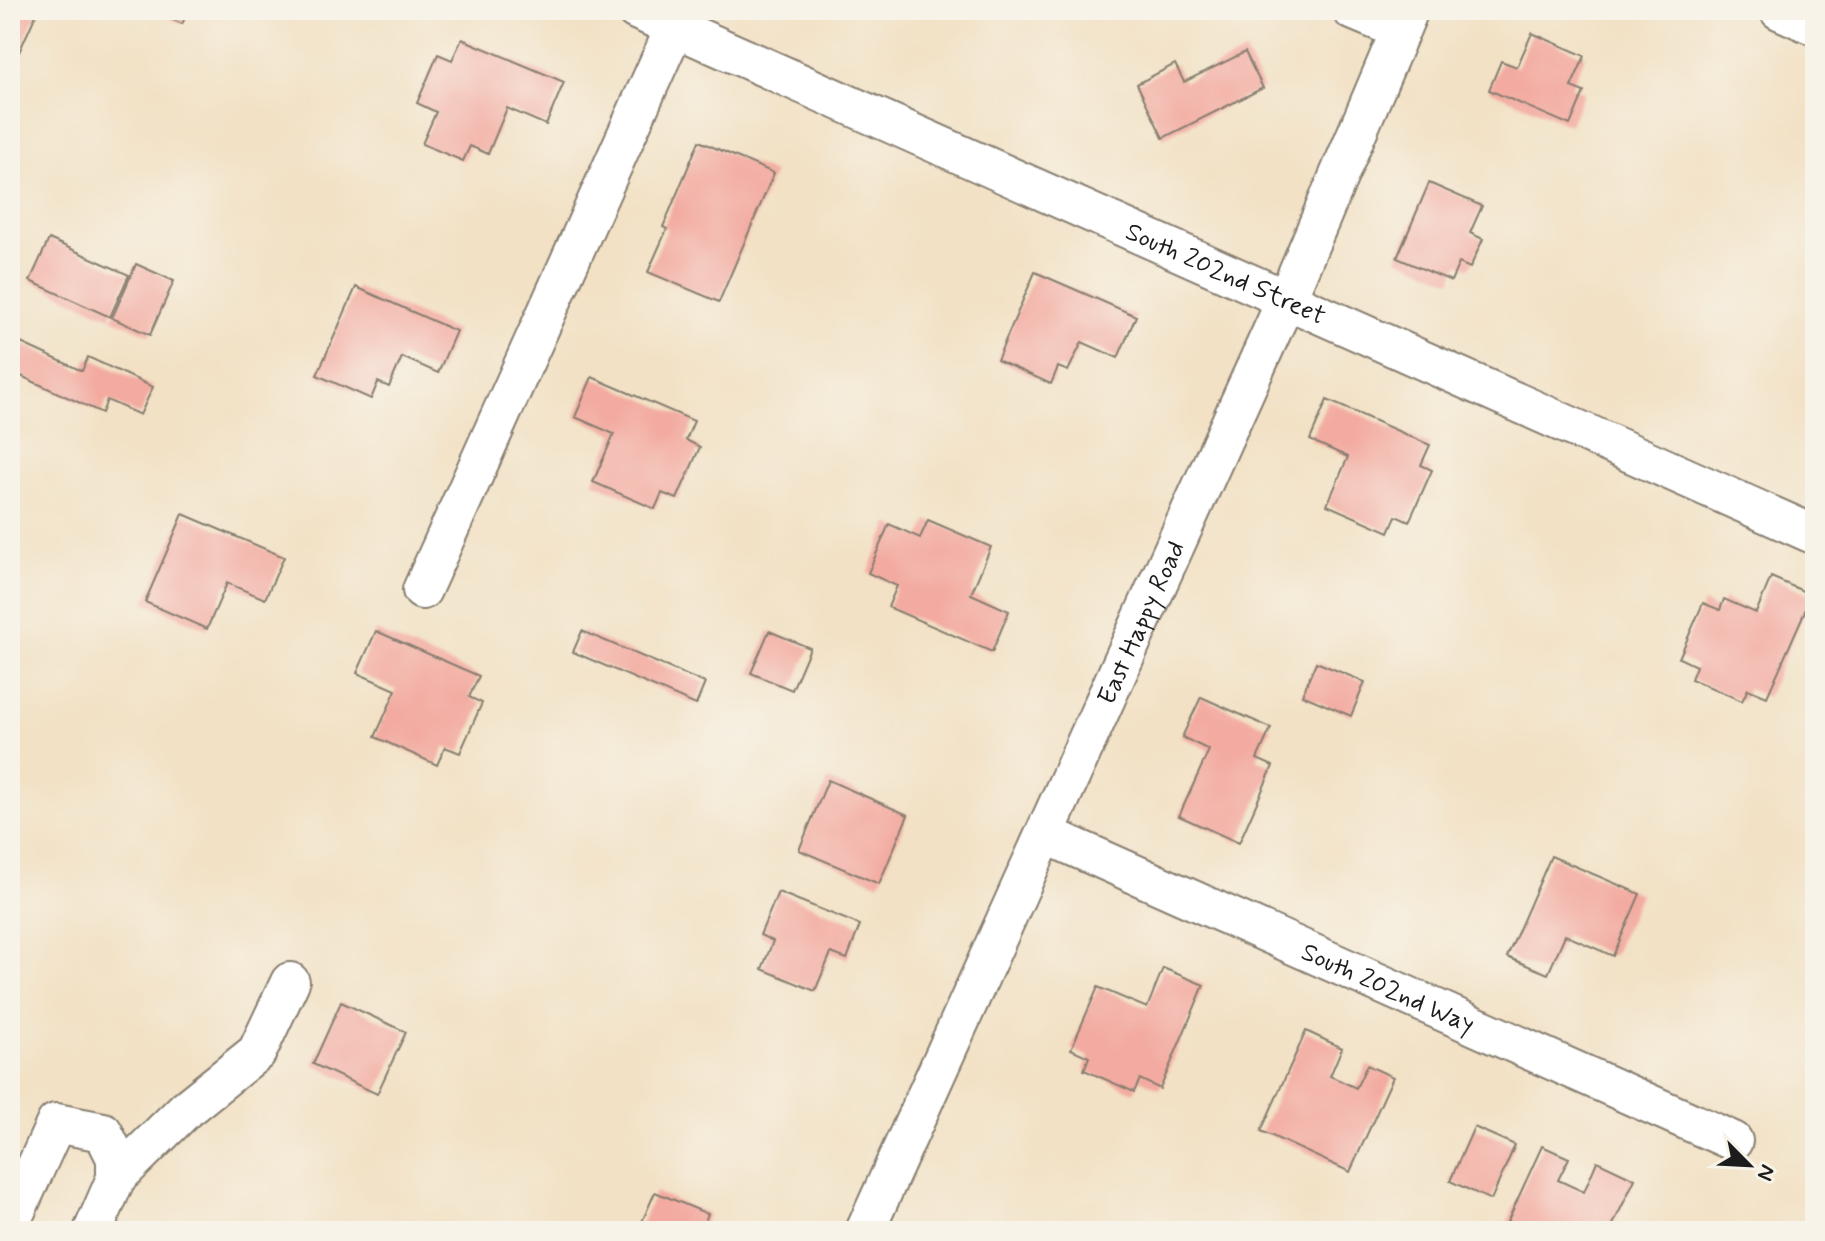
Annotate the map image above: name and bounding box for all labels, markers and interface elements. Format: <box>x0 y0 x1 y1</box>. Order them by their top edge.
street label: South 202nd Street <box>1120 215 1331 334</box>
street label: East Happy Road <box>1090 536 1194 710</box>
street label: South 202nd Way <box>1296 936 1480 1043</box>
north arrow <box>1709 1125 1789 1205</box>
text: N <box>1750 1160 1781 1185</box>

